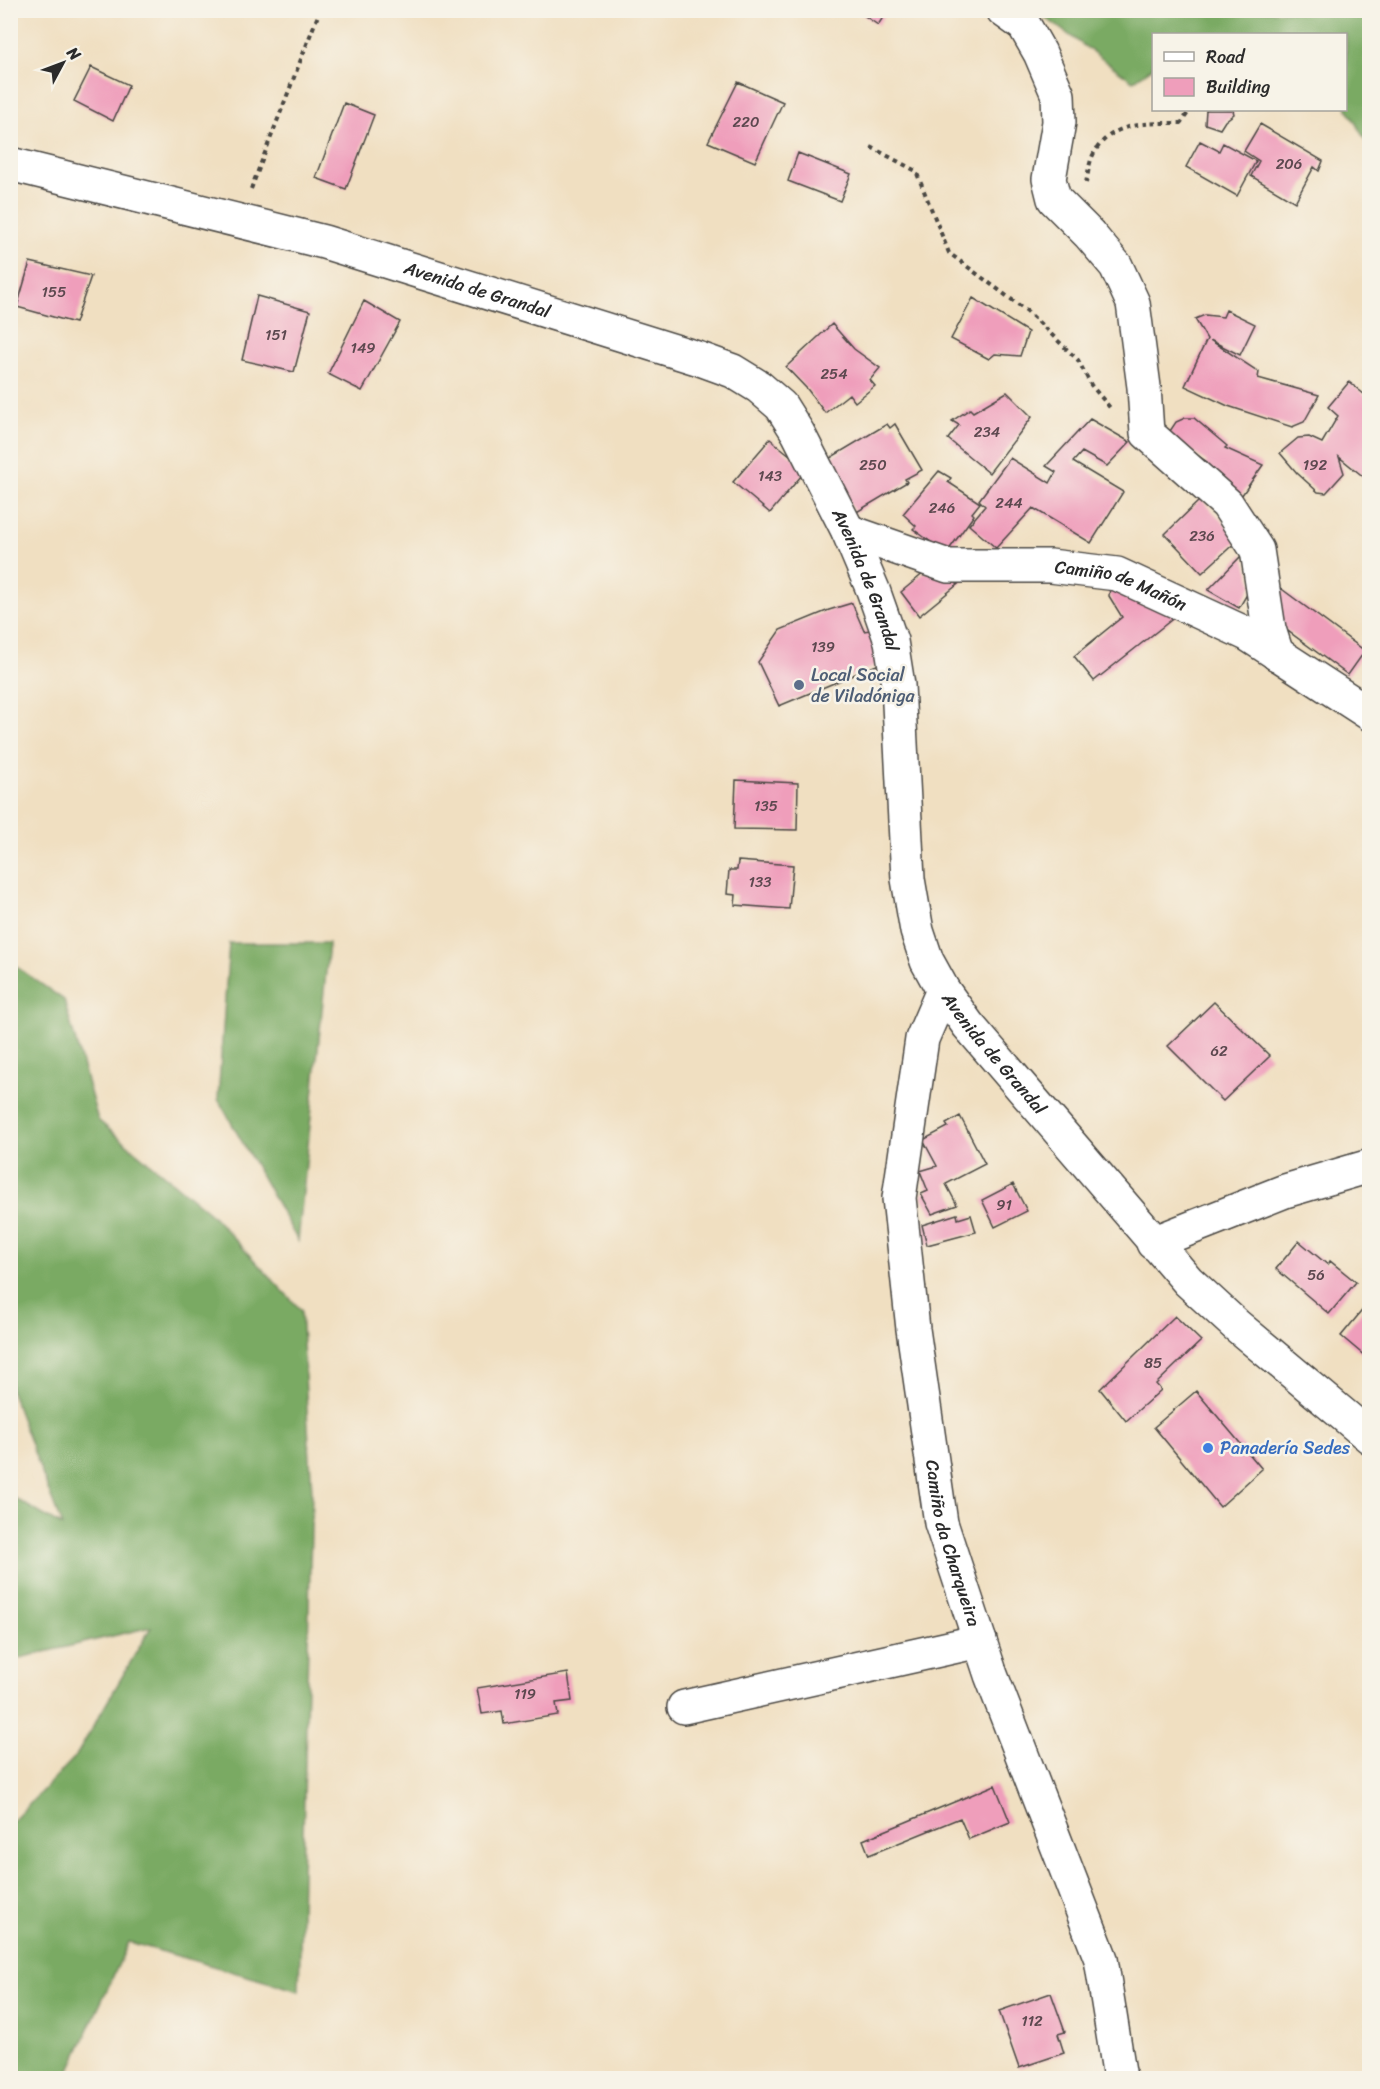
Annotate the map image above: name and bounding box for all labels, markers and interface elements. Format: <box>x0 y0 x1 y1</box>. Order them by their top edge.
north arrow <box>33 33 93 93</box>
legend <box>1152 33 1347 111</box>
text: N <box>59 39 89 68</box>
text: Road <box>1206 41 1246 73</box>
text: Building <box>1206 71 1270 103</box>
house number: 220 <box>733 109 759 135</box>
house number: 206 <box>1276 151 1302 177</box>
street label: Avenida de Grandal <box>399 252 555 328</box>
house number: 155 <box>42 279 66 305</box>
house number: 151 <box>265 322 287 348</box>
house number: 149 <box>350 335 376 361</box>
house number: 254 <box>820 361 848 387</box>
house number: 234 <box>974 419 1000 445</box>
house number: 250 <box>859 452 887 478</box>
house number: 192 <box>1303 452 1327 478</box>
house number: 143 <box>758 463 782 489</box>
house number: 244 <box>995 490 1023 516</box>
house number: 246 <box>929 495 955 521</box>
street label: Avenida de Grandal <box>822 502 908 654</box>
house number: 236 <box>1189 523 1215 549</box>
street label: Camiño de Mañón <box>1053 551 1193 620</box>
house number: 139 <box>811 634 835 660</box>
place label: Local Social de Viladóniga <box>811 659 916 712</box>
marker: Local Social de Viladóniga <box>792 678 806 692</box>
house number: 135 <box>754 793 778 819</box>
house number: 133 <box>749 869 771 895</box>
street label: Avenida de Grandal <box>933 984 1055 1123</box>
house number: 62 <box>1210 1038 1228 1064</box>
house number: 91 <box>996 1192 1012 1218</box>
house number: 56 <box>1307 1262 1325 1288</box>
house number: 85 <box>1144 1350 1162 1376</box>
place label: Panadería Sedes <box>1220 1432 1351 1464</box>
marker: Panadería Sedes <box>1201 1441 1215 1455</box>
street label: Camiño da Charqueira <box>916 1458 990 1631</box>
house number: 119 <box>514 1681 536 1707</box>
house number: 112 <box>1021 2008 1043 2034</box>

